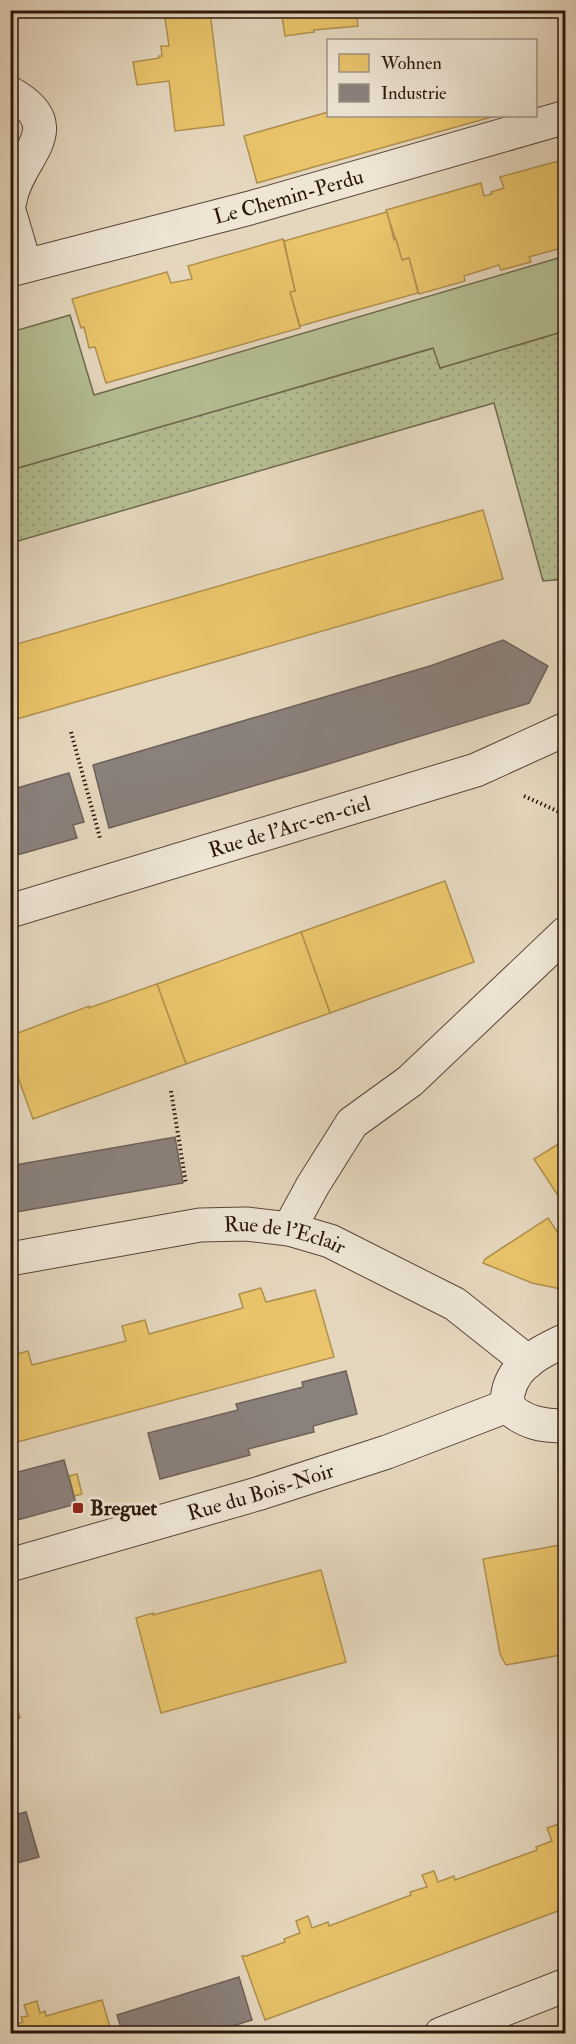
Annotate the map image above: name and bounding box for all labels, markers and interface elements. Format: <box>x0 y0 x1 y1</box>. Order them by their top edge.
legend <box>327 39 537 117</box>
text: Wohnen <box>380 52 442 75</box>
text: Industrie <box>381 82 447 105</box>
street label: Le Chemin-Perdu <box>211 163 367 231</box>
street label: Rue de l'Arc-en-ciel <box>206 790 374 864</box>
street label: Rue de l'Eclair <box>224 1211 350 1261</box>
street label: Rue du Bois-Noir <box>184 1457 338 1527</box>
place label: Breguet <box>90 1495 157 1522</box>
marker: Breguet <box>71 1501 85 1515</box>

